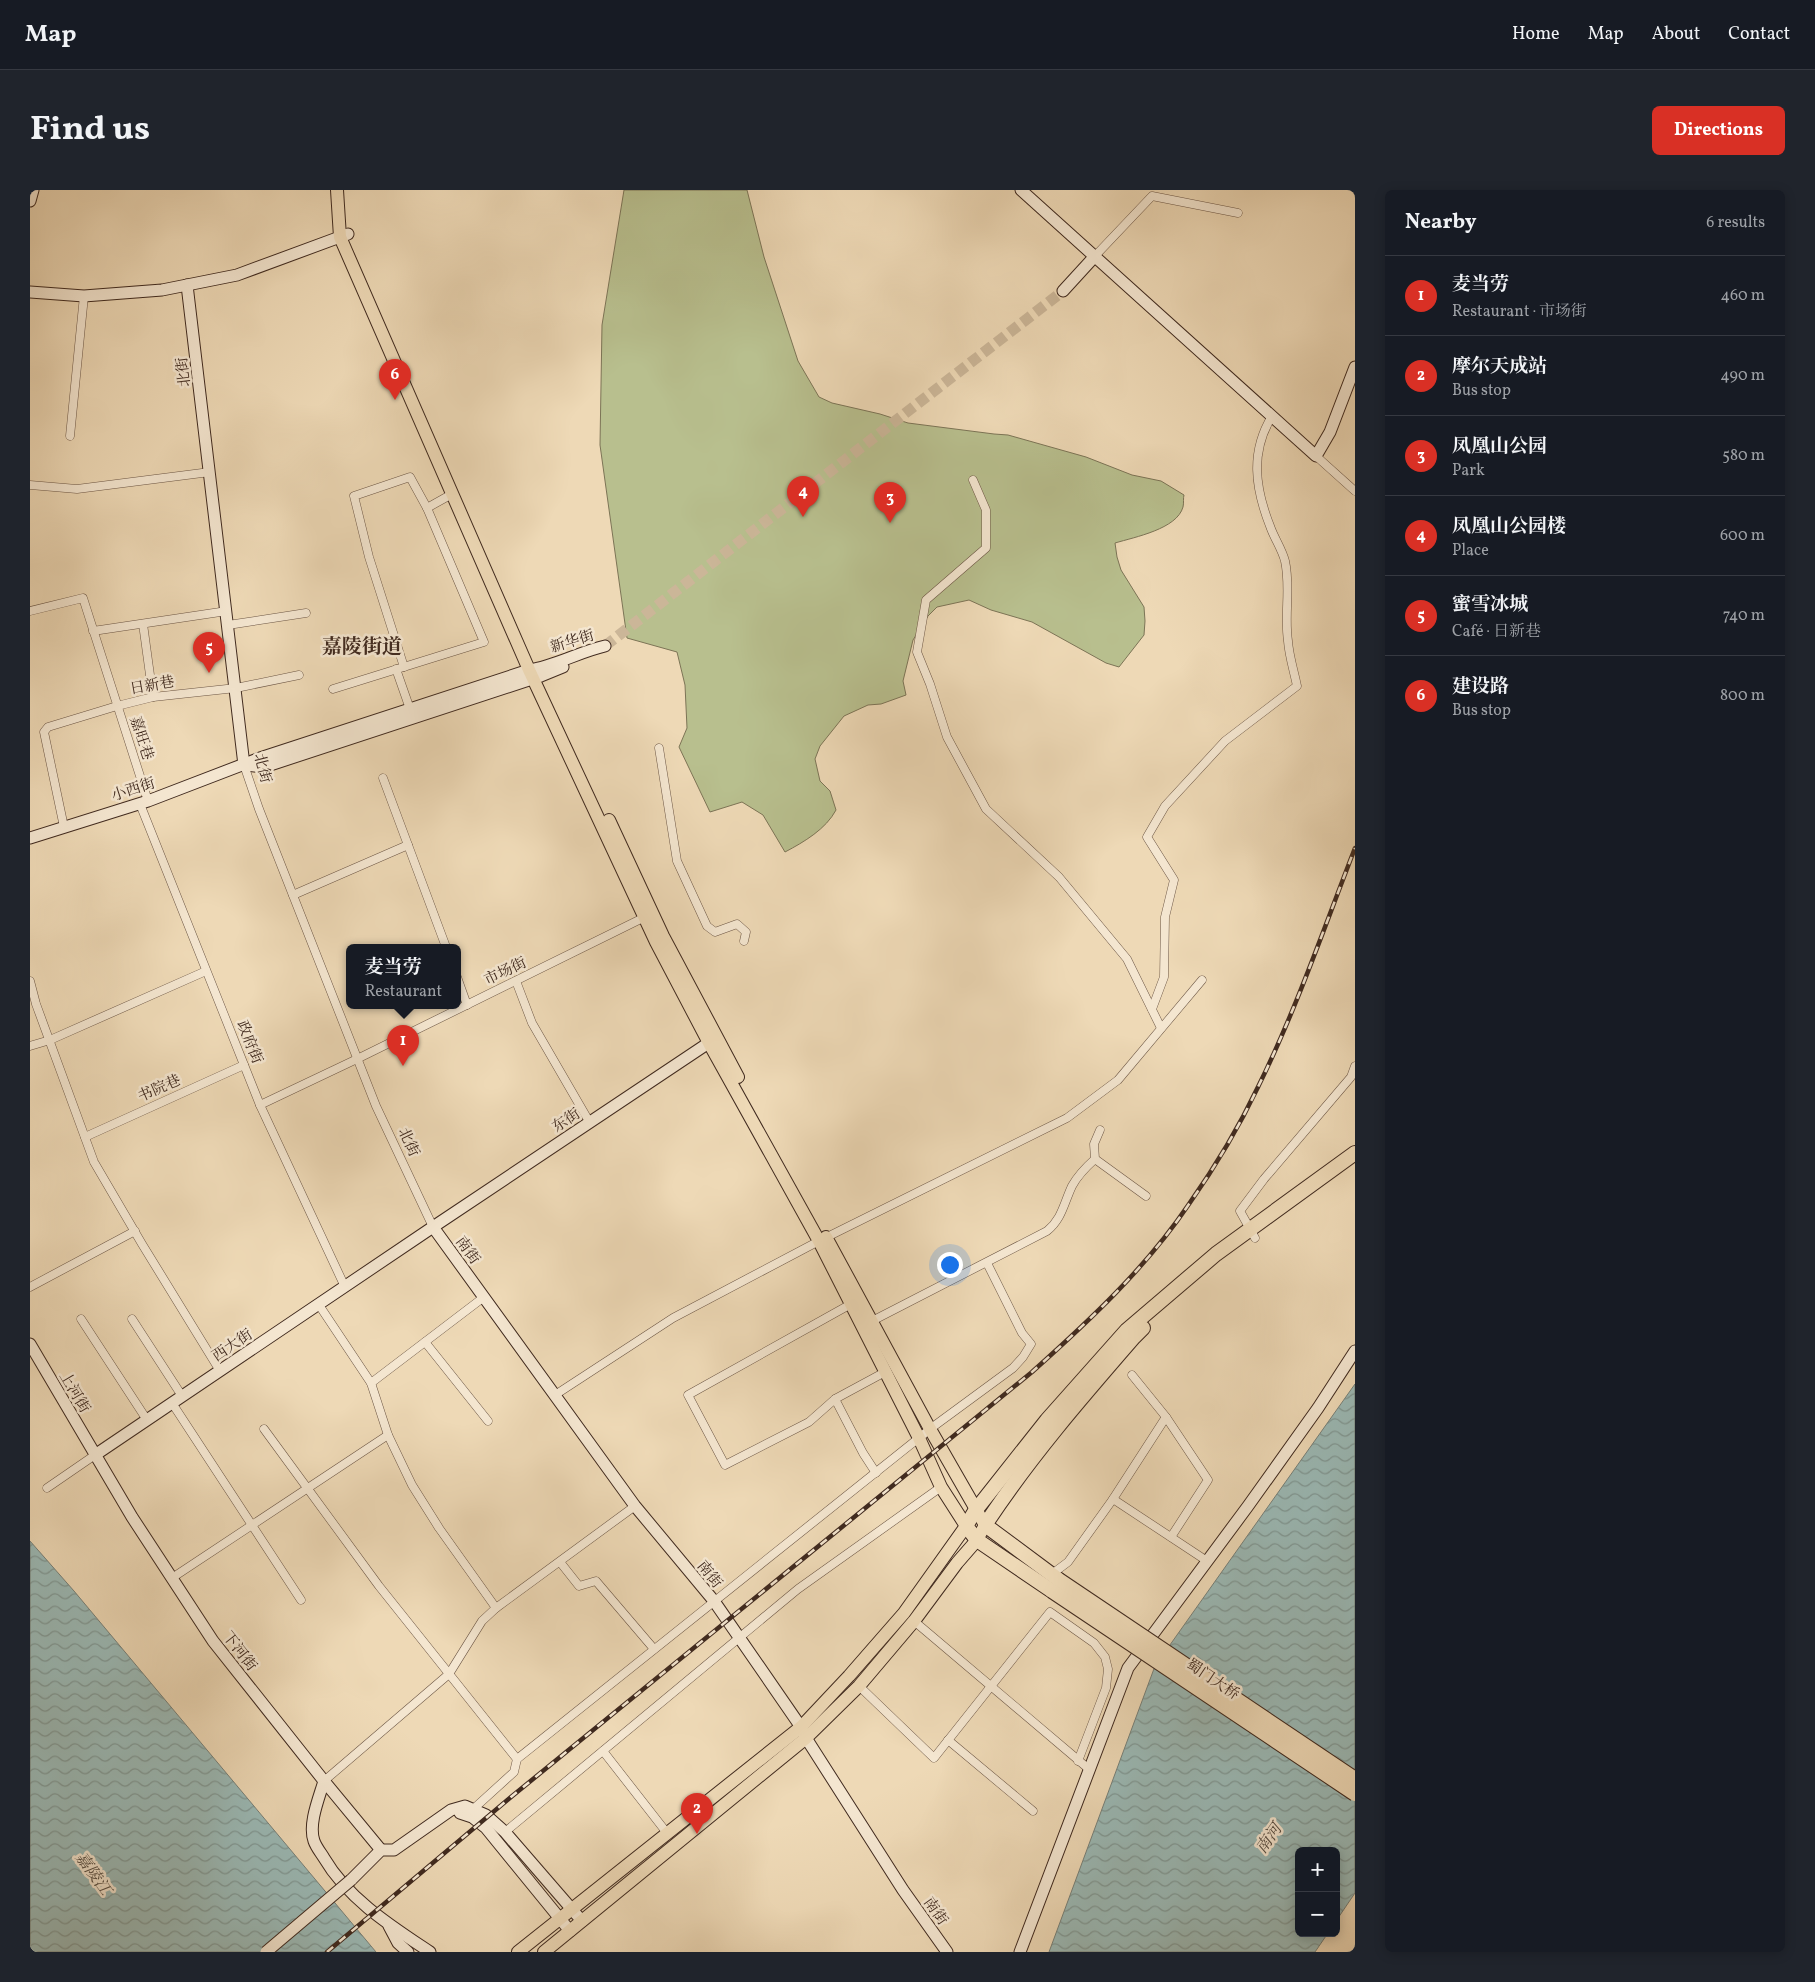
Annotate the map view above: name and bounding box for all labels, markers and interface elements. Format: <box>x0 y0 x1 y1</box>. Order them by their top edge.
text: Map <box>25 18 76 52</box>
text: Home <box>1512 22 1560 47</box>
text: Map <box>1588 22 1624 47</box>
text: About <box>1652 22 1700 47</box>
text: Contact <box>1728 22 1790 47</box>
text: Find us <box>30 106 150 154</box>
button: Directions <box>1652 106 1785 155</box>
text: Nearby <box>1405 208 1476 237</box>
text: 6 results <box>1706 212 1765 234</box>
text: 麦当劳 <box>1452 272 1509 298</box>
text: 1 <box>1418 285 1424 307</box>
text: 460 m <box>1721 285 1765 307</box>
text: Restaurant · 市场街 <box>1452 301 1587 323</box>
text: 摩尔天成站 <box>1452 354 1547 380</box>
street label: 北街 <box>172 356 197 388</box>
pin: 6 <box>379 359 411 400</box>
text: 2 <box>1417 365 1425 387</box>
text: 490 m <box>1720 365 1765 387</box>
text: Bus stop <box>1452 380 1511 402</box>
text: 凤凰山公园 <box>1452 434 1547 460</box>
text: 3 <box>1417 445 1425 467</box>
text: 580 m <box>1722 445 1765 467</box>
text: Park <box>1452 460 1485 482</box>
pin: 4 <box>787 476 819 517</box>
pin: 3 <box>874 482 906 523</box>
text: 凤凰山公园楼 <box>1452 514 1566 540</box>
text: 4 <box>1416 525 1426 547</box>
text: 600 m <box>1720 525 1765 547</box>
text: Place <box>1452 540 1489 562</box>
text: 蜜雪冰城 <box>1452 592 1528 618</box>
text: 5 <box>1417 605 1425 627</box>
text: 740 m <box>1723 605 1765 627</box>
text: Café · 日新巷 <box>1452 621 1541 643</box>
street label: 新华街 <box>548 626 597 659</box>
pin: 5 <box>193 632 225 673</box>
district label: 嘉陵街道 <box>322 634 402 662</box>
street label: 日新巷 <box>128 672 176 701</box>
text: 建设路 <box>1452 674 1509 700</box>
text: 6 <box>1417 685 1425 707</box>
text: 800 m <box>1720 685 1765 707</box>
text: Bus stop <box>1452 700 1511 722</box>
street label: 嘉旺巷 <box>124 714 158 763</box>
street label: 北街 <box>248 751 275 785</box>
street label: 小西街 <box>109 773 158 807</box>
popup <box>346 944 461 1009</box>
street label: 市场街 <box>481 953 530 992</box>
text: 麦当劳 <box>365 955 422 981</box>
text: Restaurant <box>365 981 442 1003</box>
street label: 政府街 <box>230 1018 267 1067</box>
pin: 1 <box>387 1025 419 1066</box>
street label: 书院巷 <box>135 1071 184 1108</box>
street label: 东街 <box>549 1104 585 1138</box>
street label: 北街 <box>392 1125 423 1161</box>
street label: 南街 <box>449 1233 484 1269</box>
your location <box>937 1252 963 1278</box>
street label: 西大街 <box>208 1325 257 1368</box>
street label: 上河街 <box>53 1368 94 1417</box>
street label: 南街 <box>691 1557 726 1593</box>
street label: 下河街 <box>217 1628 261 1676</box>
street label: 蜀门大桥 <box>1181 1655 1243 1706</box>
pin: 2 <box>681 1793 713 1834</box>
water label: 南河 <box>1251 1817 1290 1859</box>
map controls <box>1295 1847 1340 1937</box>
button: + <box>1295 1847 1340 1892</box>
water label: 嘉陵江 <box>69 1848 117 1902</box>
button: − <box>1295 1892 1340 1937</box>
street label: 南街 <box>918 1894 952 1930</box>

